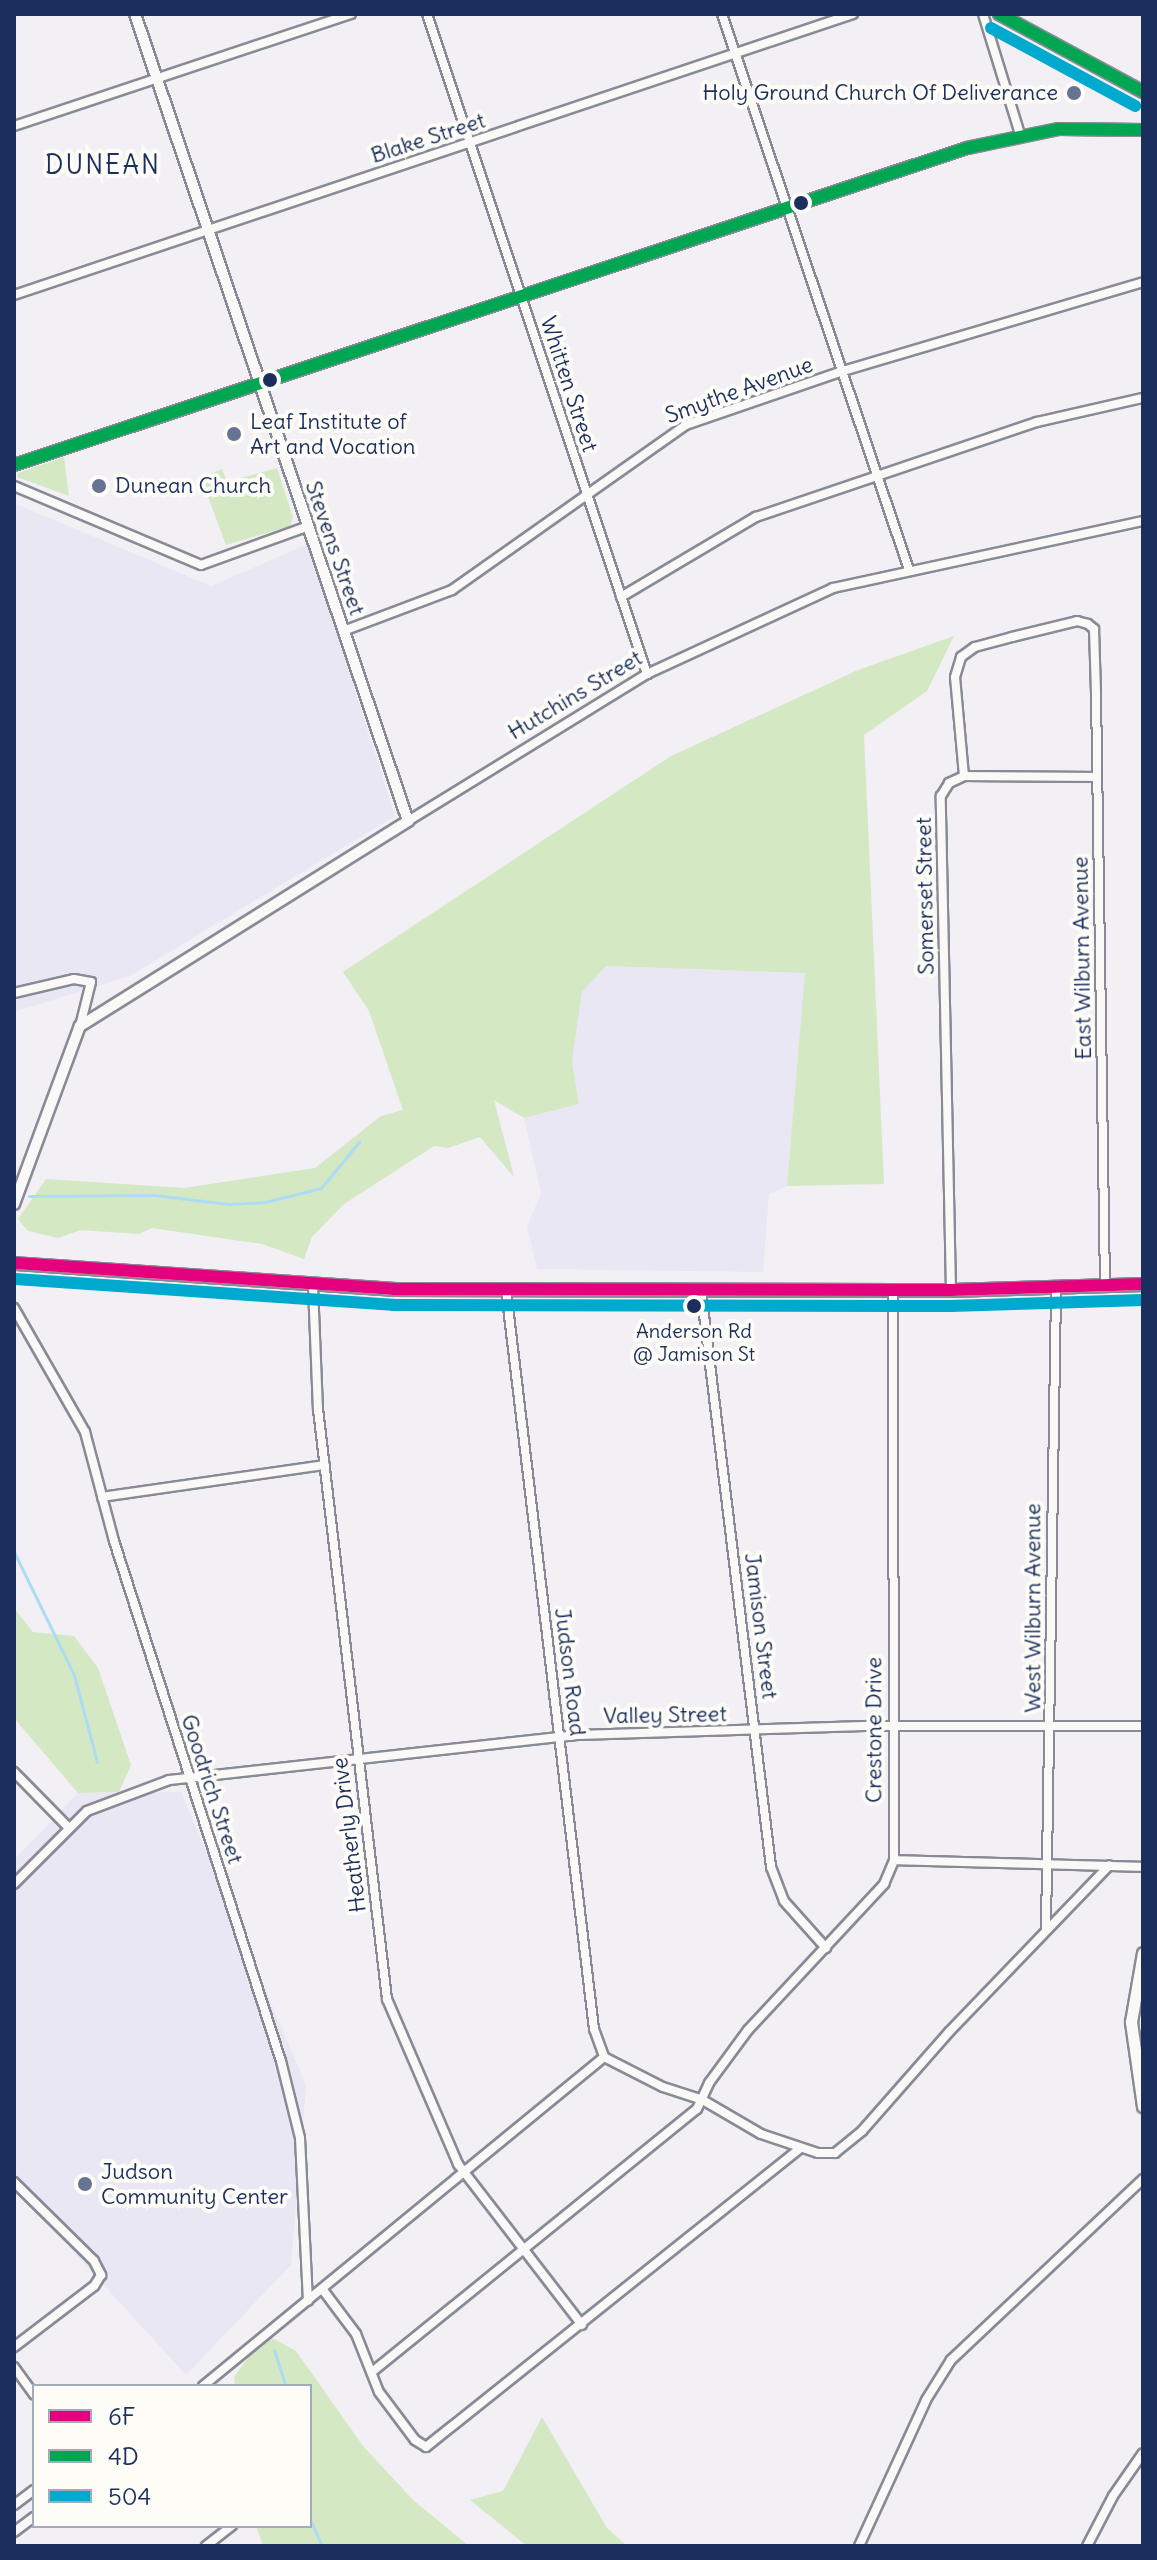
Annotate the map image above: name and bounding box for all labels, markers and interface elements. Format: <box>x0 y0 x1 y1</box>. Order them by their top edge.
place label: Holy Ground Church Of Deliverance <box>703 80 1058 106</box>
marker: Holy Ground Church Of Deliverance <box>1065 84 1083 102</box>
street label: Blake Street <box>367 107 489 169</box>
district label: DUNEAN <box>45 149 161 181</box>
unlabelled marker <box>793 195 809 211</box>
street label: Whitten Street <box>535 313 603 455</box>
street label: Smythe Avenue <box>662 351 816 429</box>
unlabelled marker <box>262 372 278 388</box>
place label: Leaf Institute of Art and Vocation <box>250 408 416 460</box>
marker: Leaf Institute of Art and Vocation <box>225 425 243 443</box>
place label: Dunean Church <box>115 473 271 499</box>
marker: Dunean Church <box>90 477 108 495</box>
street label: Stevens Street <box>300 477 370 619</box>
street label: Hutchins Street <box>503 645 647 745</box>
street label: Somerset Street <box>910 817 940 975</box>
street label: East Wilburn Avenue <box>1067 856 1097 1060</box>
marker: Anderson Rd @ Jamison St <box>686 1298 702 1314</box>
place label: Anderson Rd @ Jamison St <box>633 1318 755 1365</box>
street label: West Wilburn Avenue <box>1020 1503 1046 1713</box>
street label: Jamison Street <box>739 1551 783 1701</box>
street label: Judson Road <box>549 1606 591 1738</box>
street label: Crestone Drive <box>861 1657 887 1803</box>
street label: Valley Street <box>603 1701 727 1729</box>
street label: Goodrich Street <box>175 1711 249 1867</box>
street label: Heatherly Drive <box>326 1756 372 1914</box>
place label: Judson Community Center <box>101 2158 288 2210</box>
marker: Judson Community Center <box>76 2175 94 2193</box>
legend <box>32 2384 312 2528</box>
text: 6F <box>108 2401 135 2431</box>
text: 4D <box>108 2441 139 2471</box>
text: 504 <box>108 2481 151 2511</box>

